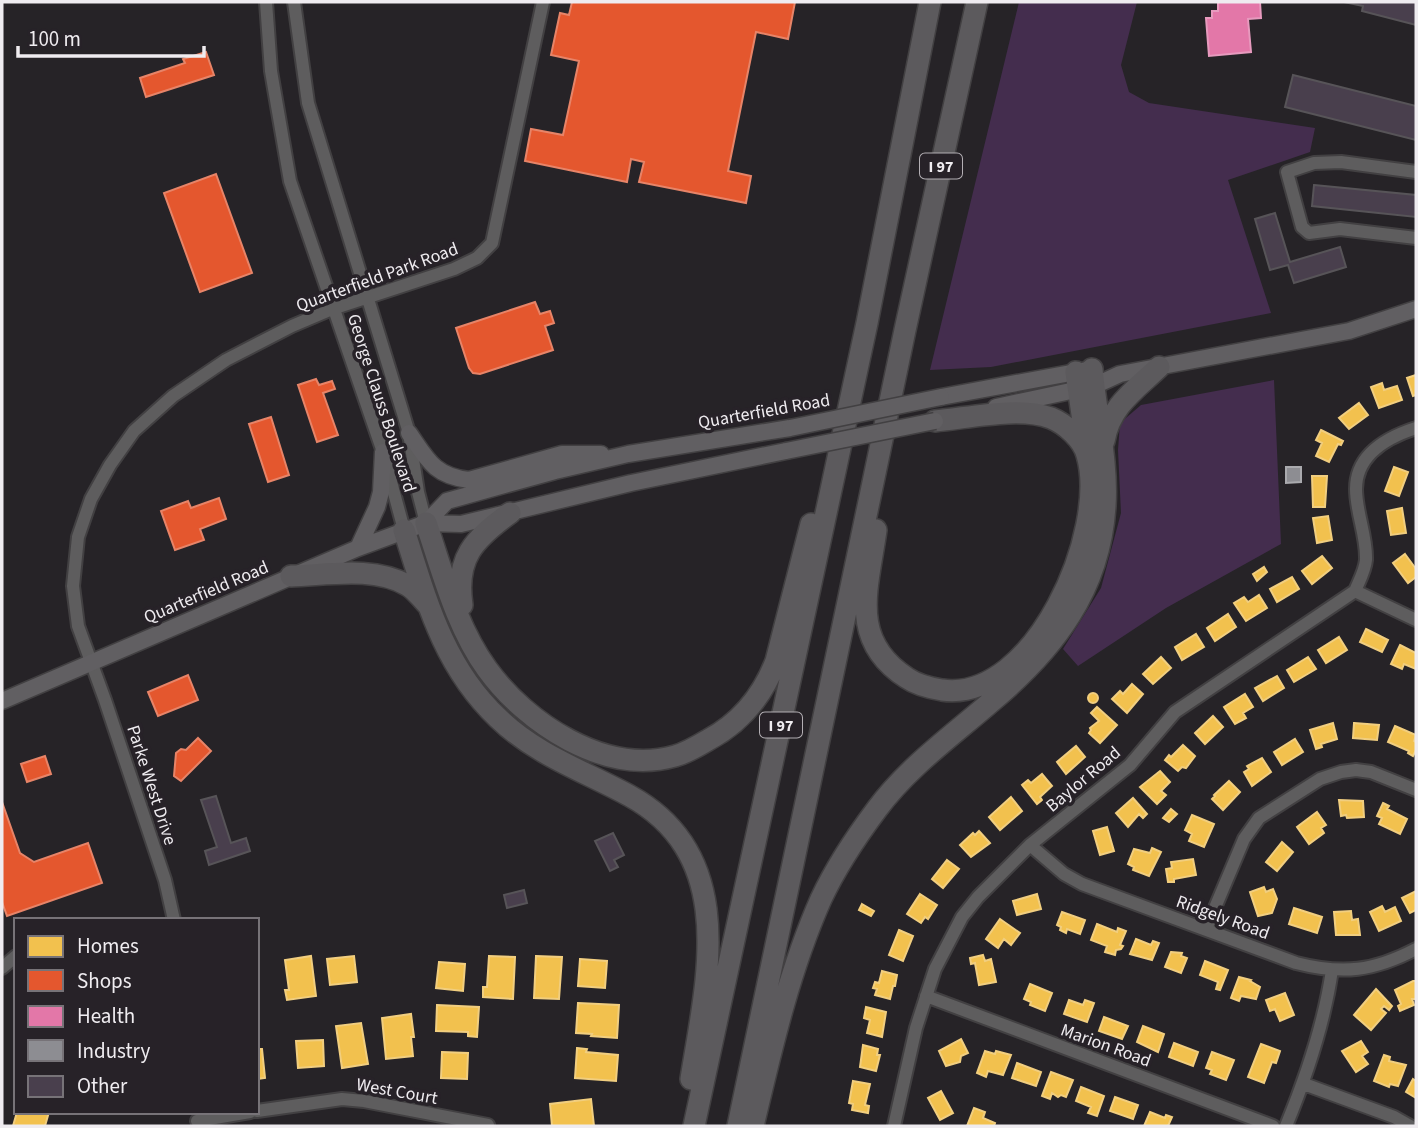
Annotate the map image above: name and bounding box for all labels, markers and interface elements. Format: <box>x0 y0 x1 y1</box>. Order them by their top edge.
scale bar <box>18 14 203 58</box>
text: 100 m <box>28 24 81 54</box>
road number: I 97 <box>920 154 962 178</box>
street label: Quarterfield Park Road <box>293 237 462 318</box>
street label: George Clauss Boulevard <box>341 311 422 496</box>
street label: Quarterfield Road <box>696 388 832 435</box>
street label: Quarterfield Road <box>140 555 273 630</box>
road number: I 97 <box>760 712 802 738</box>
street label: Parke West Drive <box>120 722 183 848</box>
street label: Baylor Road <box>1040 741 1126 818</box>
street label: Ridgely Road <box>1173 889 1273 946</box>
legend <box>14 918 259 1114</box>
text: Homes <box>77 931 139 961</box>
text: Shops <box>77 966 132 996</box>
text: Health <box>77 1001 135 1031</box>
street label: Marion Road <box>1057 1018 1155 1073</box>
text: Industry <box>77 1036 150 1066</box>
text: Other <box>77 1071 128 1101</box>
street label: West Court <box>354 1072 440 1111</box>

